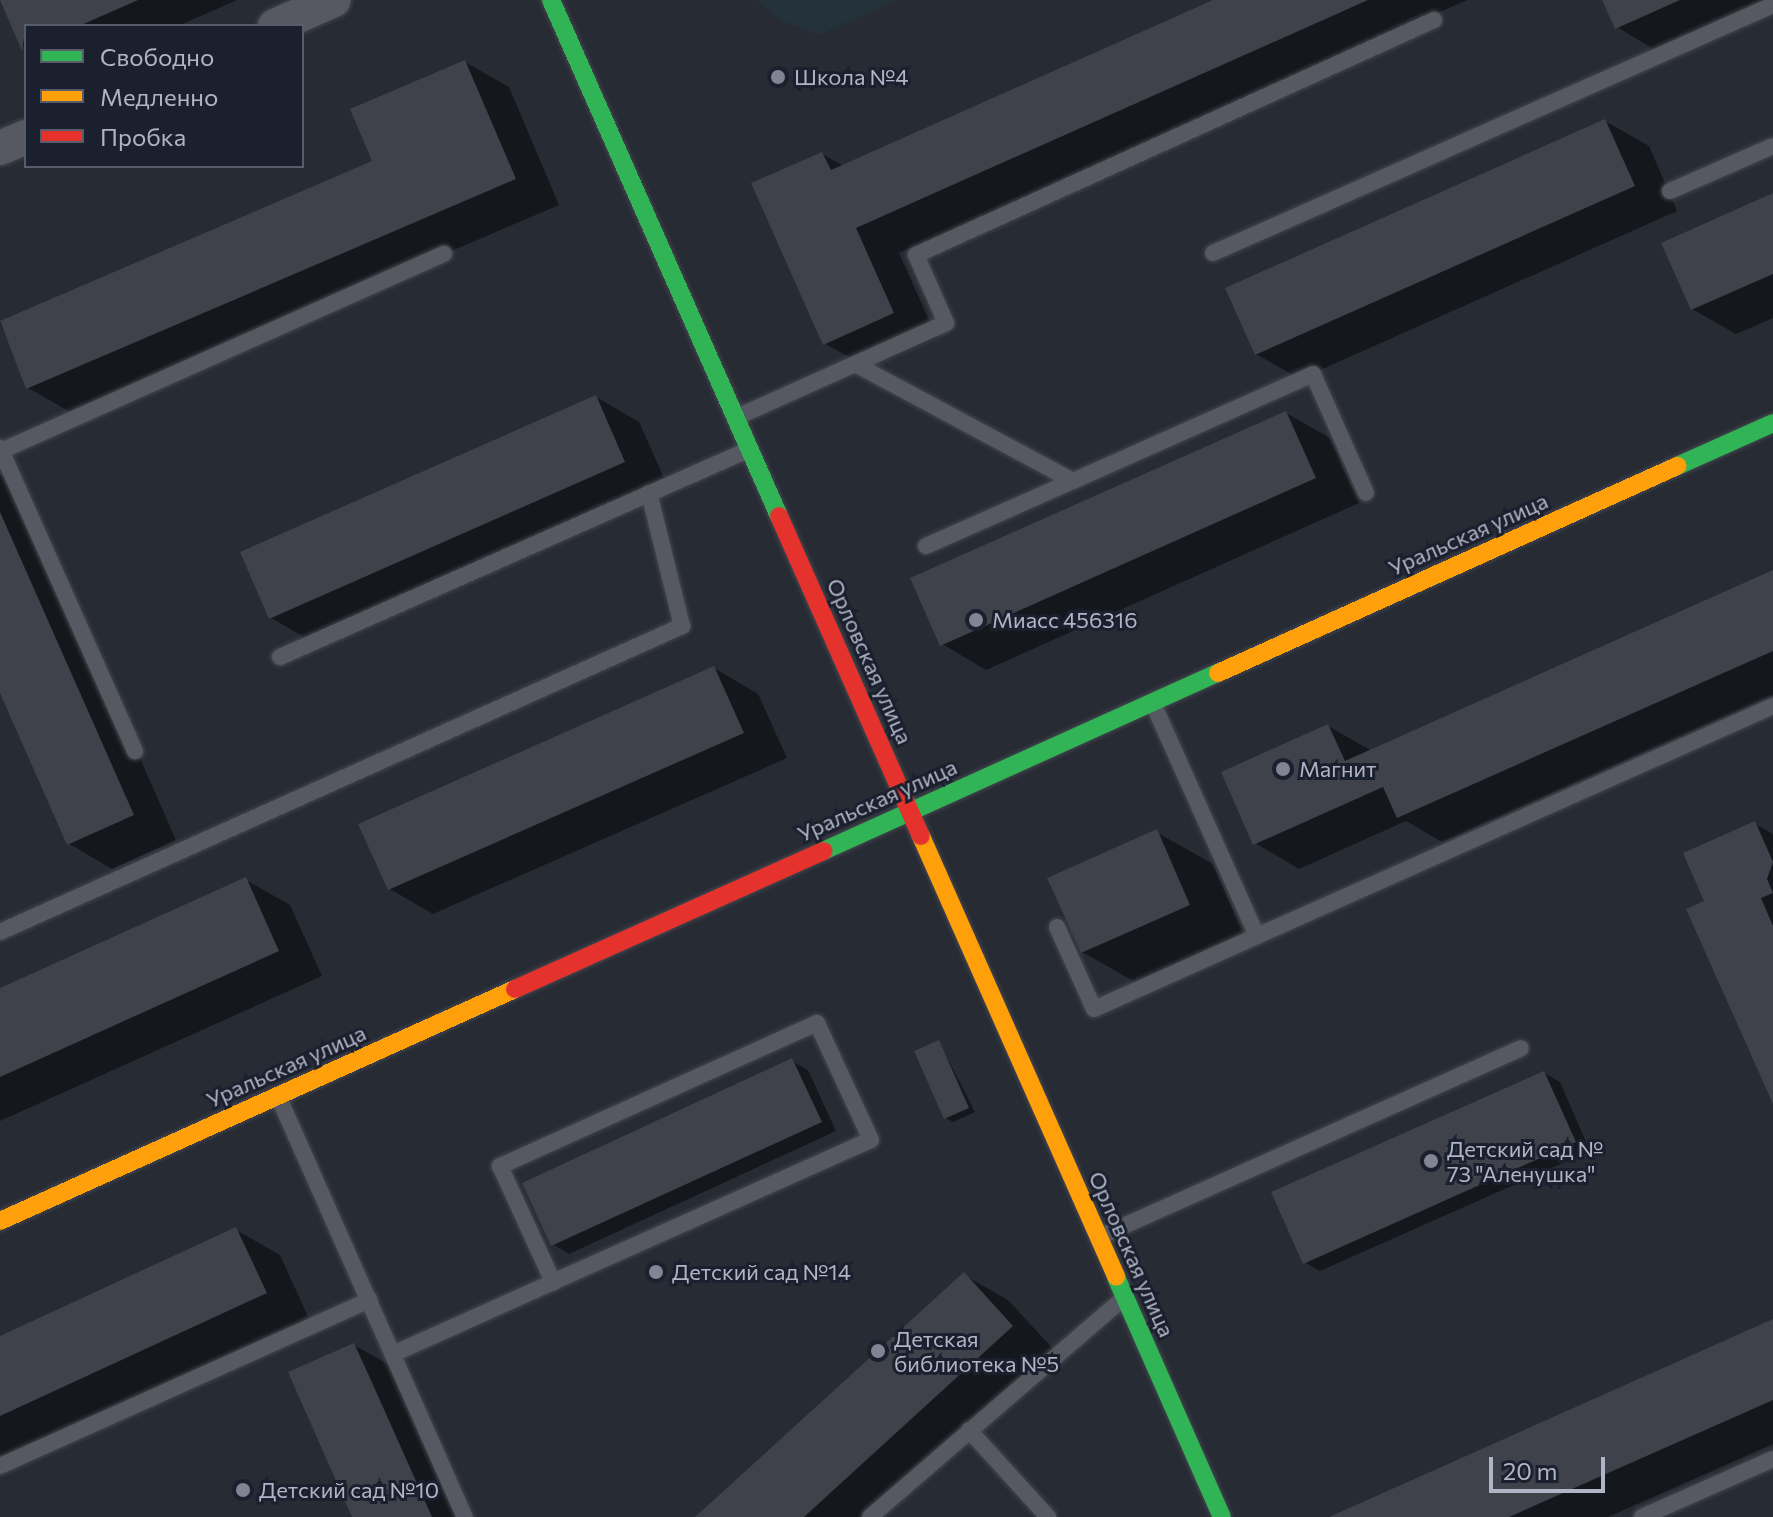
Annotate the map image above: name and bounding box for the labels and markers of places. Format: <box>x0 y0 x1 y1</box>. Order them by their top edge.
place label: Школа №4 <box>794 64 909 90</box>
marker: Школа №4 <box>769 68 787 86</box>
place label: Миасс 456316 <box>992 607 1138 633</box>
marker: Миасс 456316 <box>967 611 985 629</box>
place label: Магнит <box>1299 756 1376 782</box>
marker: Магнит <box>1274 760 1292 778</box>
place label: Детский сад № 73 "Аленушка" <box>1447 1135 1603 1186</box>
marker: Детский сад № 73 "Аленушка" <box>1422 1152 1440 1170</box>
place label: Детский сад №14 <box>672 1259 851 1285</box>
marker: Детский сад №14 <box>647 1263 665 1281</box>
place label: Детская библиотека №5 <box>894 1325 1059 1376</box>
marker: Детская библиотека №5 <box>869 1342 887 1360</box>
place label: Детский сад №10 <box>259 1477 439 1503</box>
marker: Детский сад №10 <box>234 1481 252 1499</box>

